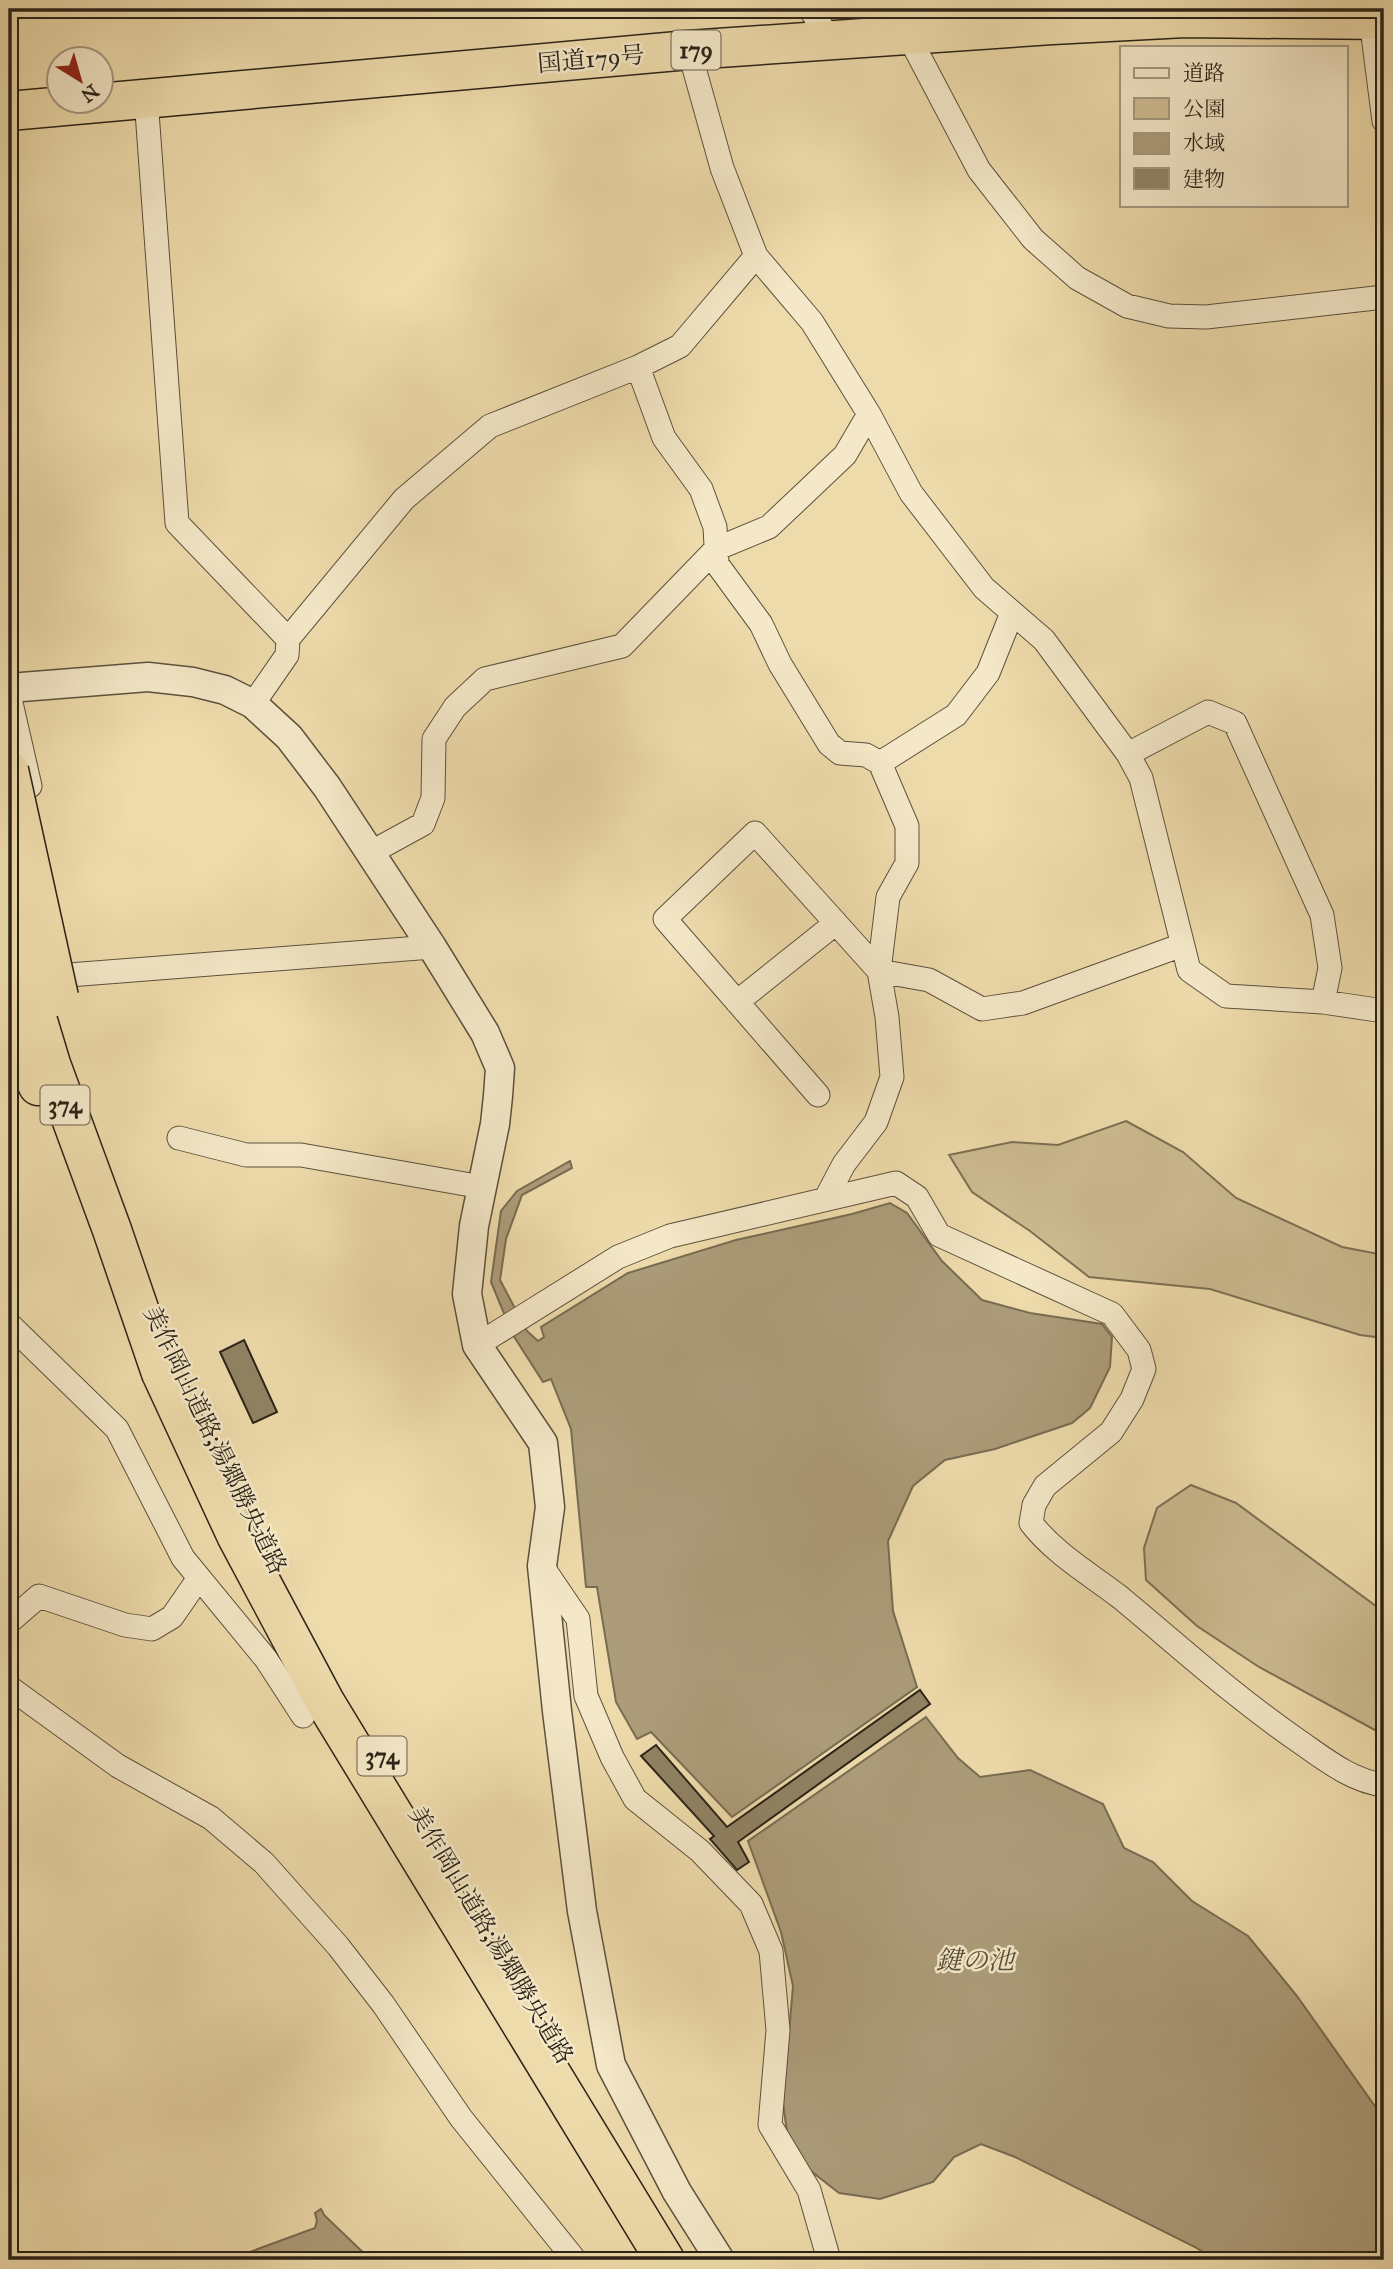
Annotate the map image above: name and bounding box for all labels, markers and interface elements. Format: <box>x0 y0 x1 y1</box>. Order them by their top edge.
road number: 179 <box>672 31 720 70</box>
street label: 国道179号 <box>536 39 646 79</box>
north arrow <box>46 46 116 116</box>
legend <box>1120 46 1348 206</box>
text: 道路 <box>1183 60 1225 86</box>
text: N <box>77 79 103 107</box>
text: 公園 <box>1183 96 1225 122</box>
text: 水域 <box>1183 130 1225 156</box>
text: 建物 <box>1183 166 1225 192</box>
road number: 374 <box>41 1086 90 1124</box>
street label: 美作岡山道路;湯郷勝央道路 <box>137 1301 293 1579</box>
road number: 374 <box>358 1736 406 1776</box>
street label: 美作岡山道路;湯郷勝央道路 <box>402 1801 580 2069</box>
water label: 鍵の池 <box>936 1944 1017 1976</box>

